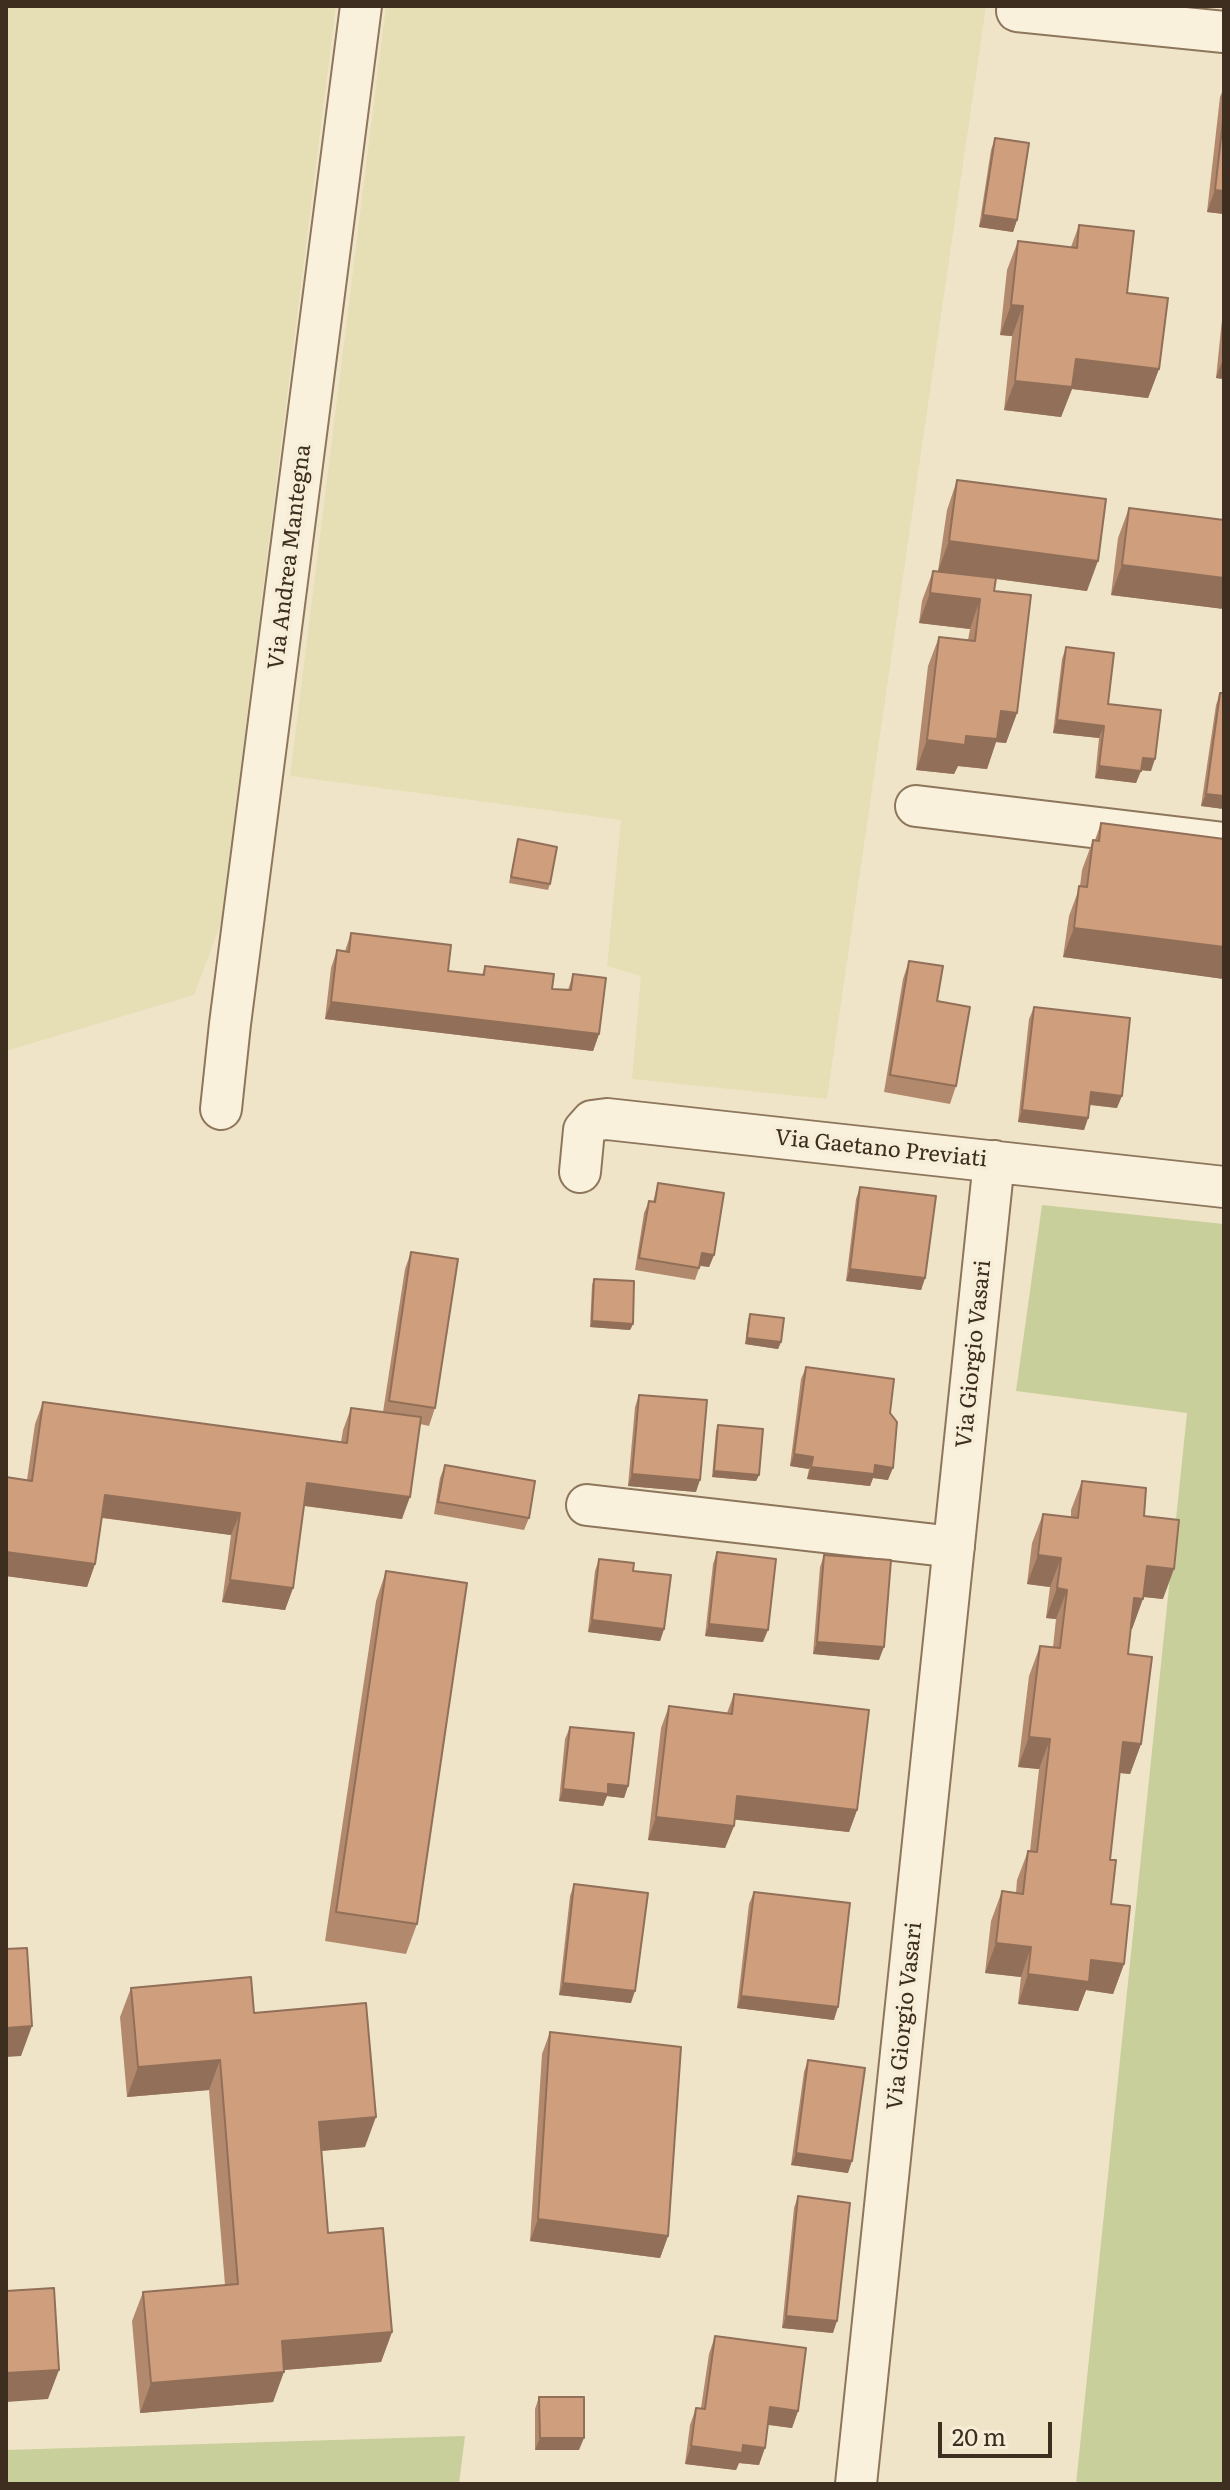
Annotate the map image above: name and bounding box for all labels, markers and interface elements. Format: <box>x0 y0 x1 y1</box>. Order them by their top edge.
street label: Via Andrea Mantegna <box>263 443 317 671</box>
street label: Via Gaetano Previati <box>774 1125 988 1173</box>
street label: Via Giorgio Vasari <box>951 1259 997 1449</box>
street label: Via Giorgio Vasari <box>882 1921 928 2111</box>
scale bar <box>942 2406 1056 2456</box>
text: 20 m <box>952 2418 1006 2453</box>

